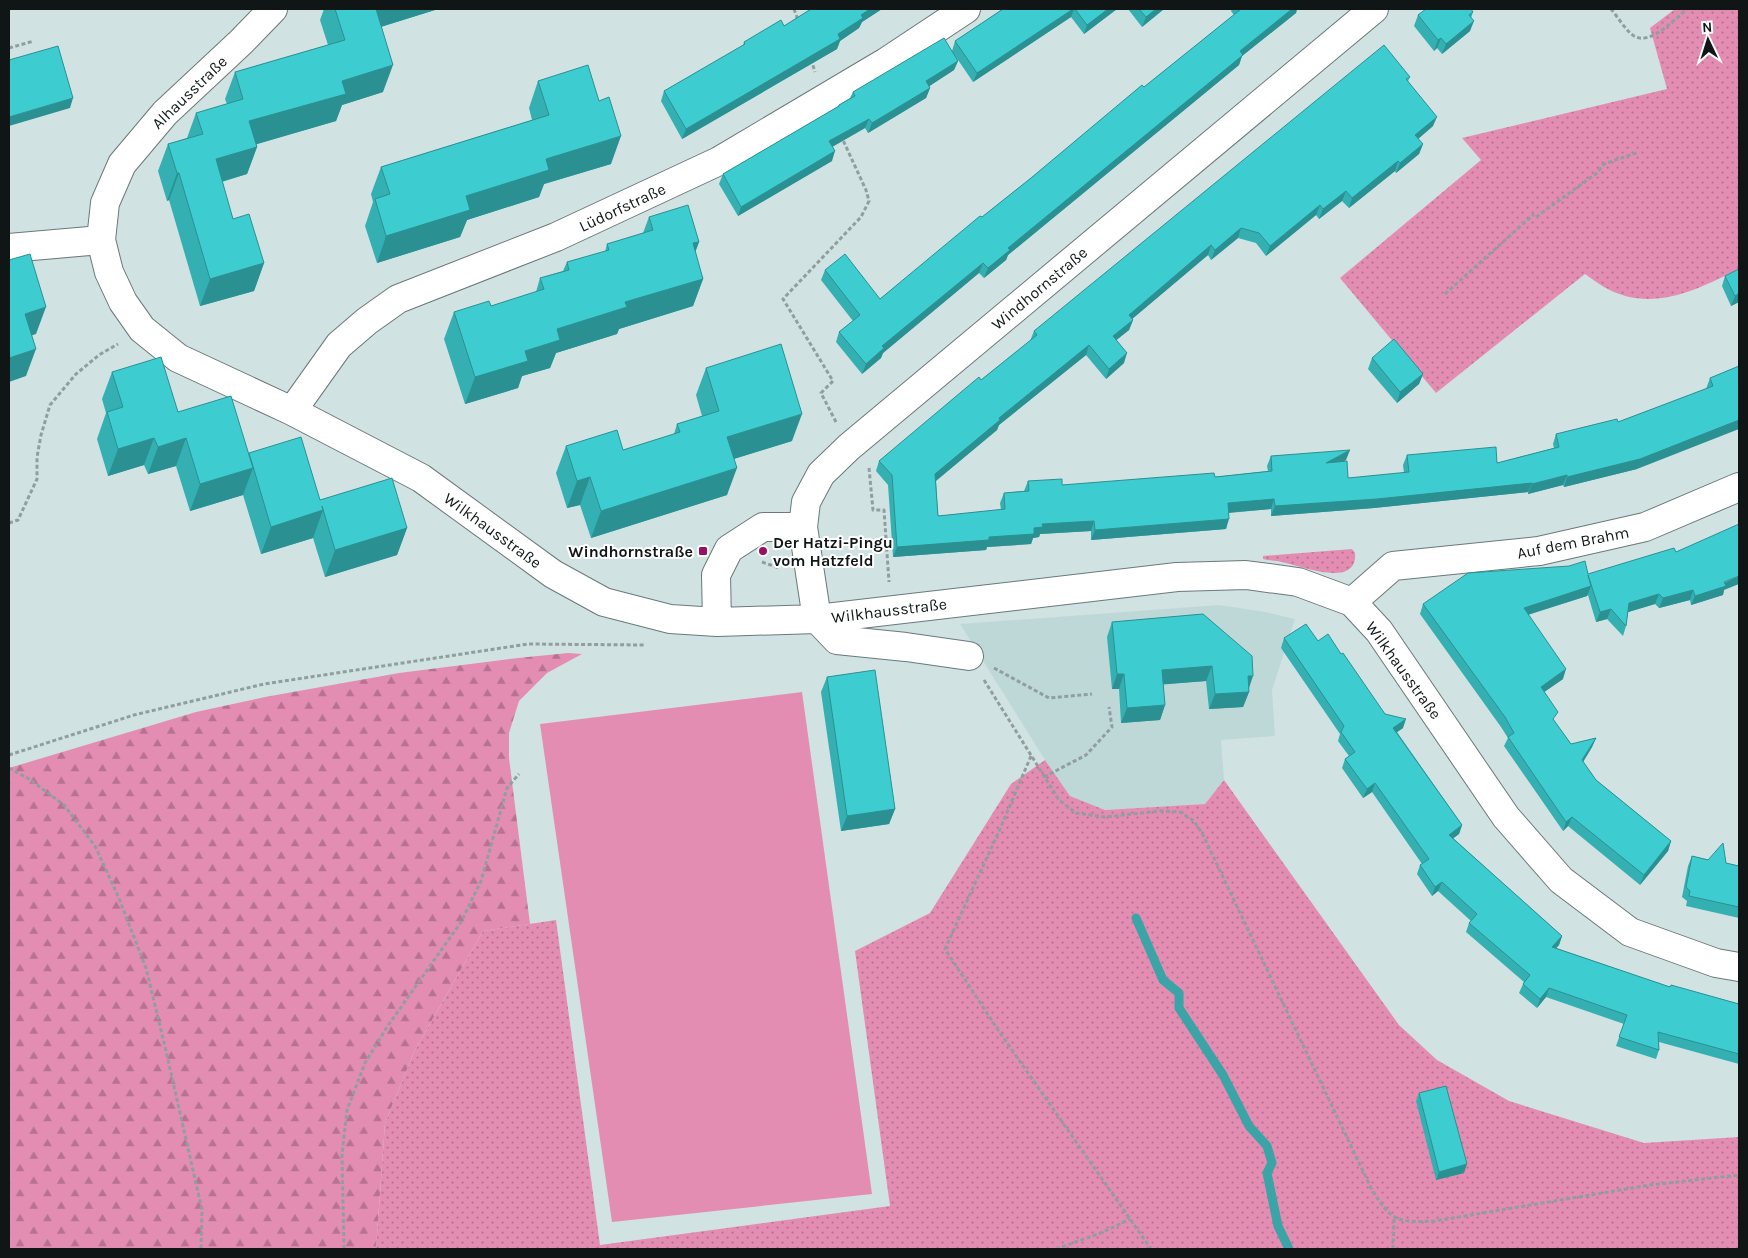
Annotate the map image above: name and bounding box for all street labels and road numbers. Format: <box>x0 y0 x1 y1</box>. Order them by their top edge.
street label: Alhausstraße <box>148 52 231 133</box>
street label: Lüdorfstraße <box>576 179 669 236</box>
street label: Windhornstraße <box>988 243 1091 334</box>
street label: Wilkhausstraße <box>440 489 545 572</box>
street label: Auf dem Brahm <box>1515 522 1631 563</box>
street label: Wilkhausstraße <box>830 594 948 627</box>
street label: Wilkhausstraße <box>1362 618 1445 723</box>

